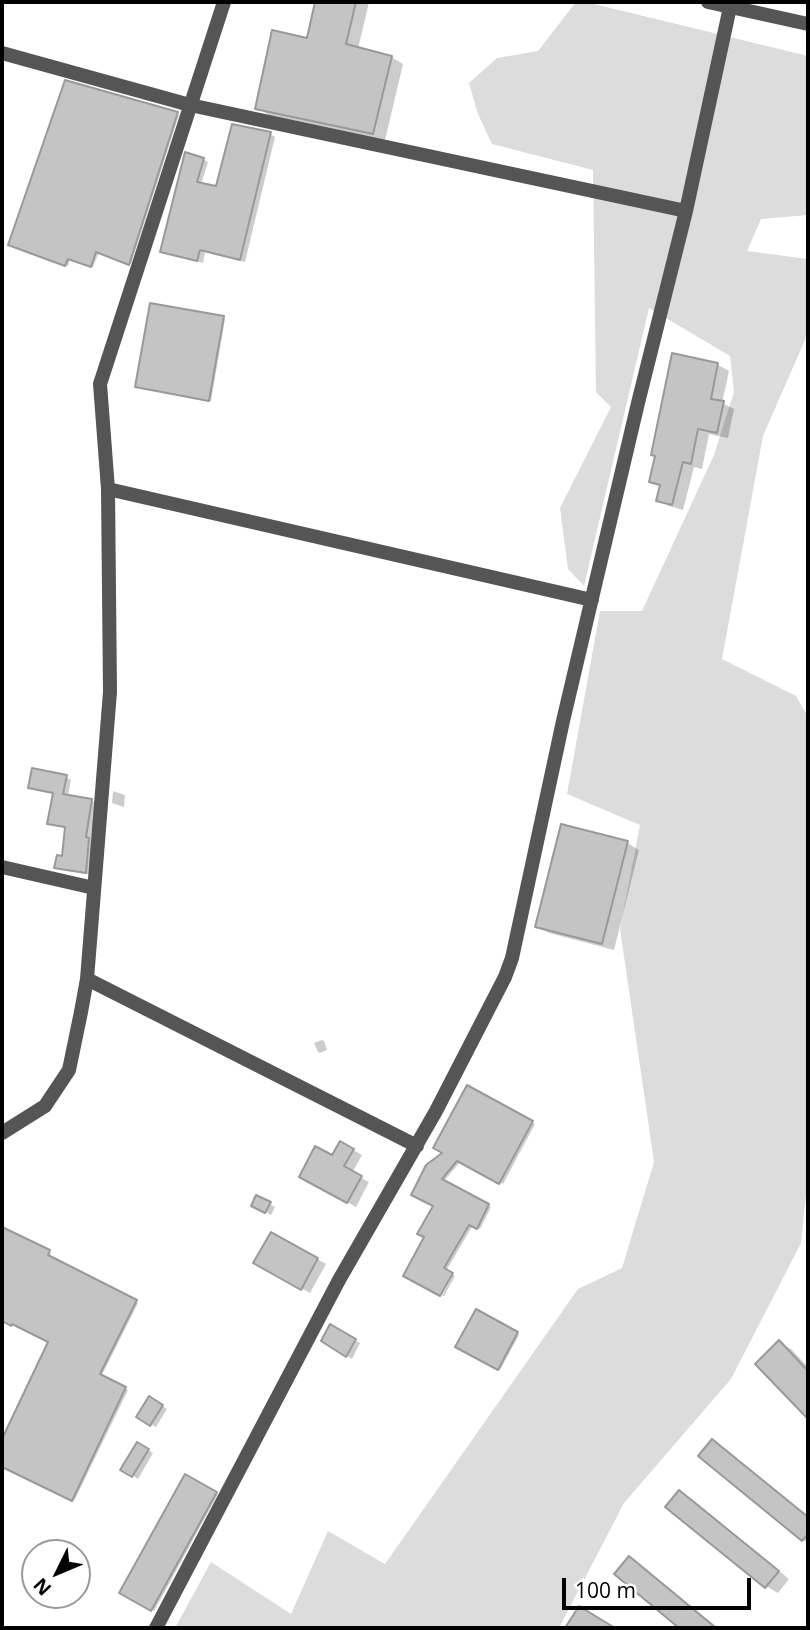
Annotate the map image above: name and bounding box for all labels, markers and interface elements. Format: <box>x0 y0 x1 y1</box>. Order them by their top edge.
north arrow <box>21 1539 91 1609</box>
scale bar <box>565 1564 754 1608</box>
text: N <box>27 1572 57 1601</box>
text: 100 m <box>575 1576 636 1604</box>

